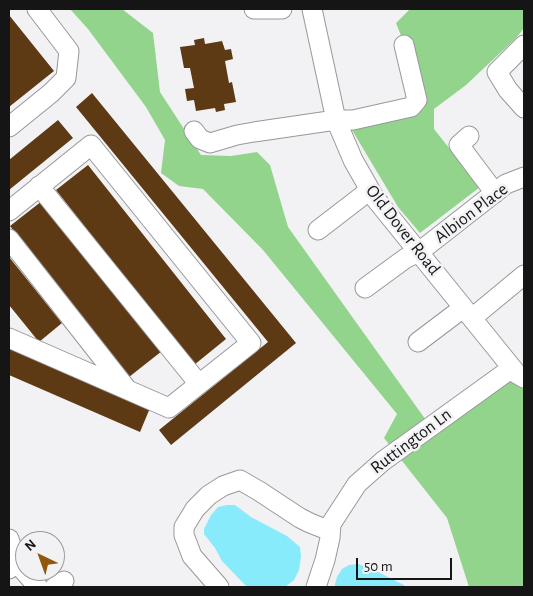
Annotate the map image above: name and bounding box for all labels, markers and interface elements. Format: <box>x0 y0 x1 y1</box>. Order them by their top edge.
street label: Albion Place <box>430 178 512 248</box>
street label: Old Dover Road <box>361 181 445 279</box>
street label: Ruttington Ln <box>366 404 456 478</box>
north arrow <box>15 531 65 581</box>
text: N <box>22 537 39 554</box>
scale bar <box>358 548 454 580</box>
text: 50 m <box>364 559 393 574</box>

